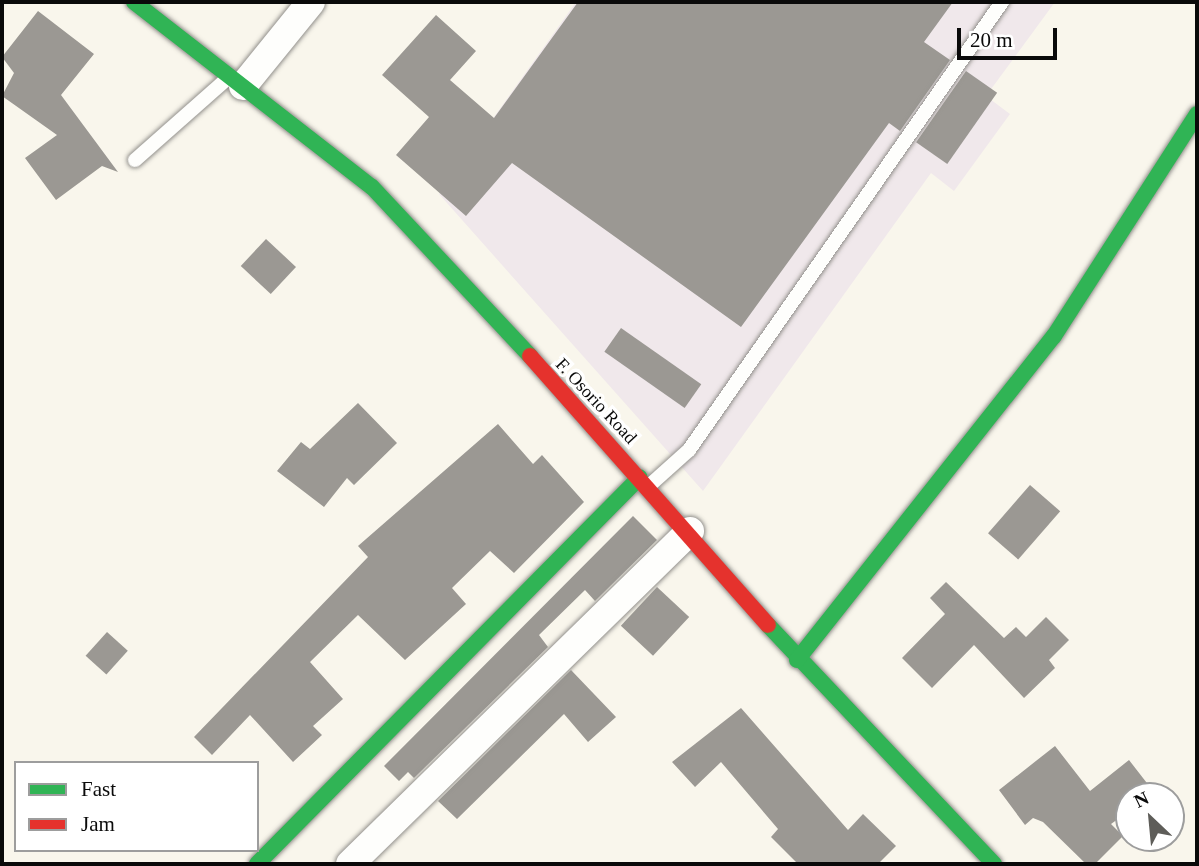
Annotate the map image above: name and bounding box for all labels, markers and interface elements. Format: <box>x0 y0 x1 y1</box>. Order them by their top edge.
scale bar <box>961 14 1061 58</box>
text: 20 m <box>970 28 1013 52</box>
street label: F. Osorio Road <box>551 354 641 448</box>
legend <box>14 761 259 852</box>
text: Fast <box>81 777 116 801</box>
north arrow <box>1115 782 1185 852</box>
text: N <box>1131 787 1152 812</box>
text: Jam <box>81 812 115 836</box>

